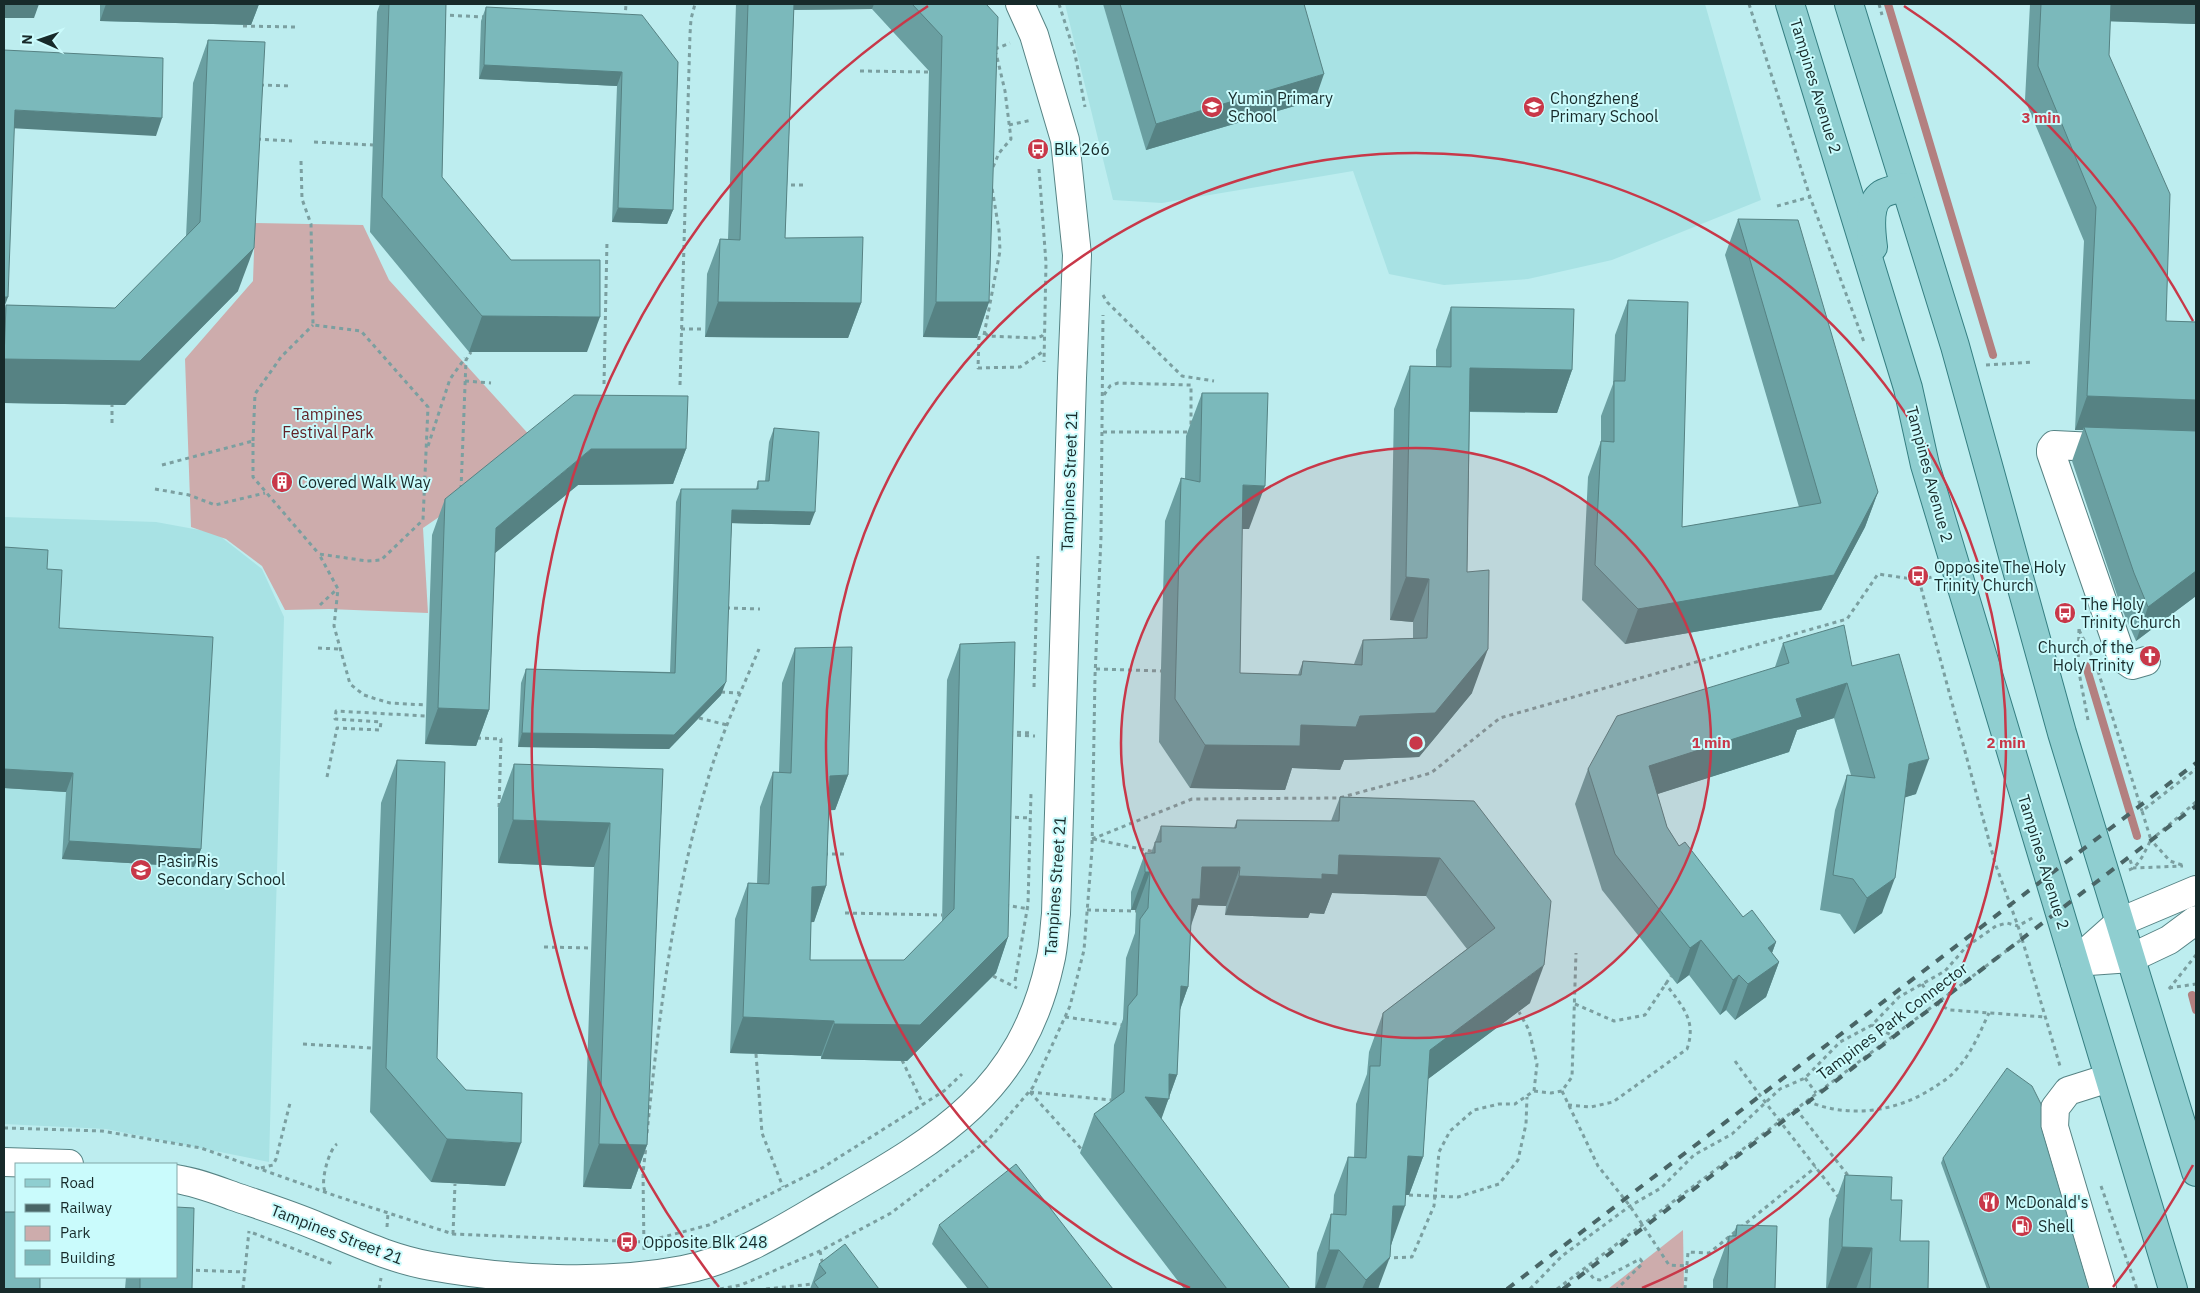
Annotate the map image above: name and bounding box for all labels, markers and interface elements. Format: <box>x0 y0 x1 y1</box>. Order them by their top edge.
north arrow <box>15 15 65 65</box>
street label: Tampines Avenue 2 <box>1786 16 1846 156</box>
text: N <box>18 34 36 45</box>
place label: Yumin Primary School <box>1228 88 1333 126</box>
place label: Chongzheng Primary School <box>1550 88 1658 126</box>
school or university icon: Yumin Primary School <box>1200 95 1224 119</box>
school or university icon: Chongzheng Primary School <box>1522 95 1546 119</box>
text: 3 min <box>2021 108 2061 127</box>
bus stop icon: Blk 266 <box>1026 137 1050 161</box>
place label: Blk 266 <box>1054 139 1110 159</box>
park label: Tampines Festival Park <box>282 404 374 442</box>
street label: Tampines Avenue 2 <box>1902 404 1958 544</box>
street label: Tampines Street 21 <box>1057 411 1081 551</box>
building icon: Covered Walk Way <box>270 470 294 494</box>
place label: Covered Walk Way <box>298 472 431 492</box>
place label: Opposite The Holy Trinity Church <box>1934 557 2066 595</box>
bus stop icon: Opposite The Holy Trinity Church <box>1906 564 1930 588</box>
place label: The Holy Trinity Church <box>2081 594 2181 632</box>
bus stop icon: The Holy Trinity Church <box>2053 601 2077 625</box>
place label: Church of the Holy Trinity <box>2038 637 2134 675</box>
church icon: Church of the Holy Trinity <box>2138 644 2162 668</box>
text: 1 min <box>1691 733 1731 752</box>
text: 2 min <box>1986 733 2026 752</box>
centre of rings <box>1407 734 1425 752</box>
street label: Tampines Avenue 2 <box>2014 792 2074 932</box>
street label: Tampines Street 21 <box>1040 815 1070 957</box>
place label: Pasir Ris Secondary School <box>157 851 285 889</box>
school or university icon: Pasir Ris Secondary School <box>129 858 153 882</box>
street label: Tampines Park Connector <box>1813 958 1971 1084</box>
legend <box>15 1163 178 1278</box>
text: Road <box>60 1173 95 1192</box>
restaurant icon: McDonald's <box>1977 1190 2001 1214</box>
place label: McDonald's <box>2005 1192 2089 1212</box>
text: Railway <box>60 1198 113 1217</box>
street label: Tampines Street 21 <box>268 1200 406 1268</box>
fuel station icon: Shell <box>2010 1214 2034 1238</box>
place label: Shell <box>2038 1216 2074 1236</box>
text: Park <box>60 1223 90 1242</box>
bus stop icon: Opposite Blk 248 <box>615 1230 639 1254</box>
place label: Opposite Blk 248 <box>643 1232 768 1252</box>
text: Building <box>60 1248 115 1267</box>

